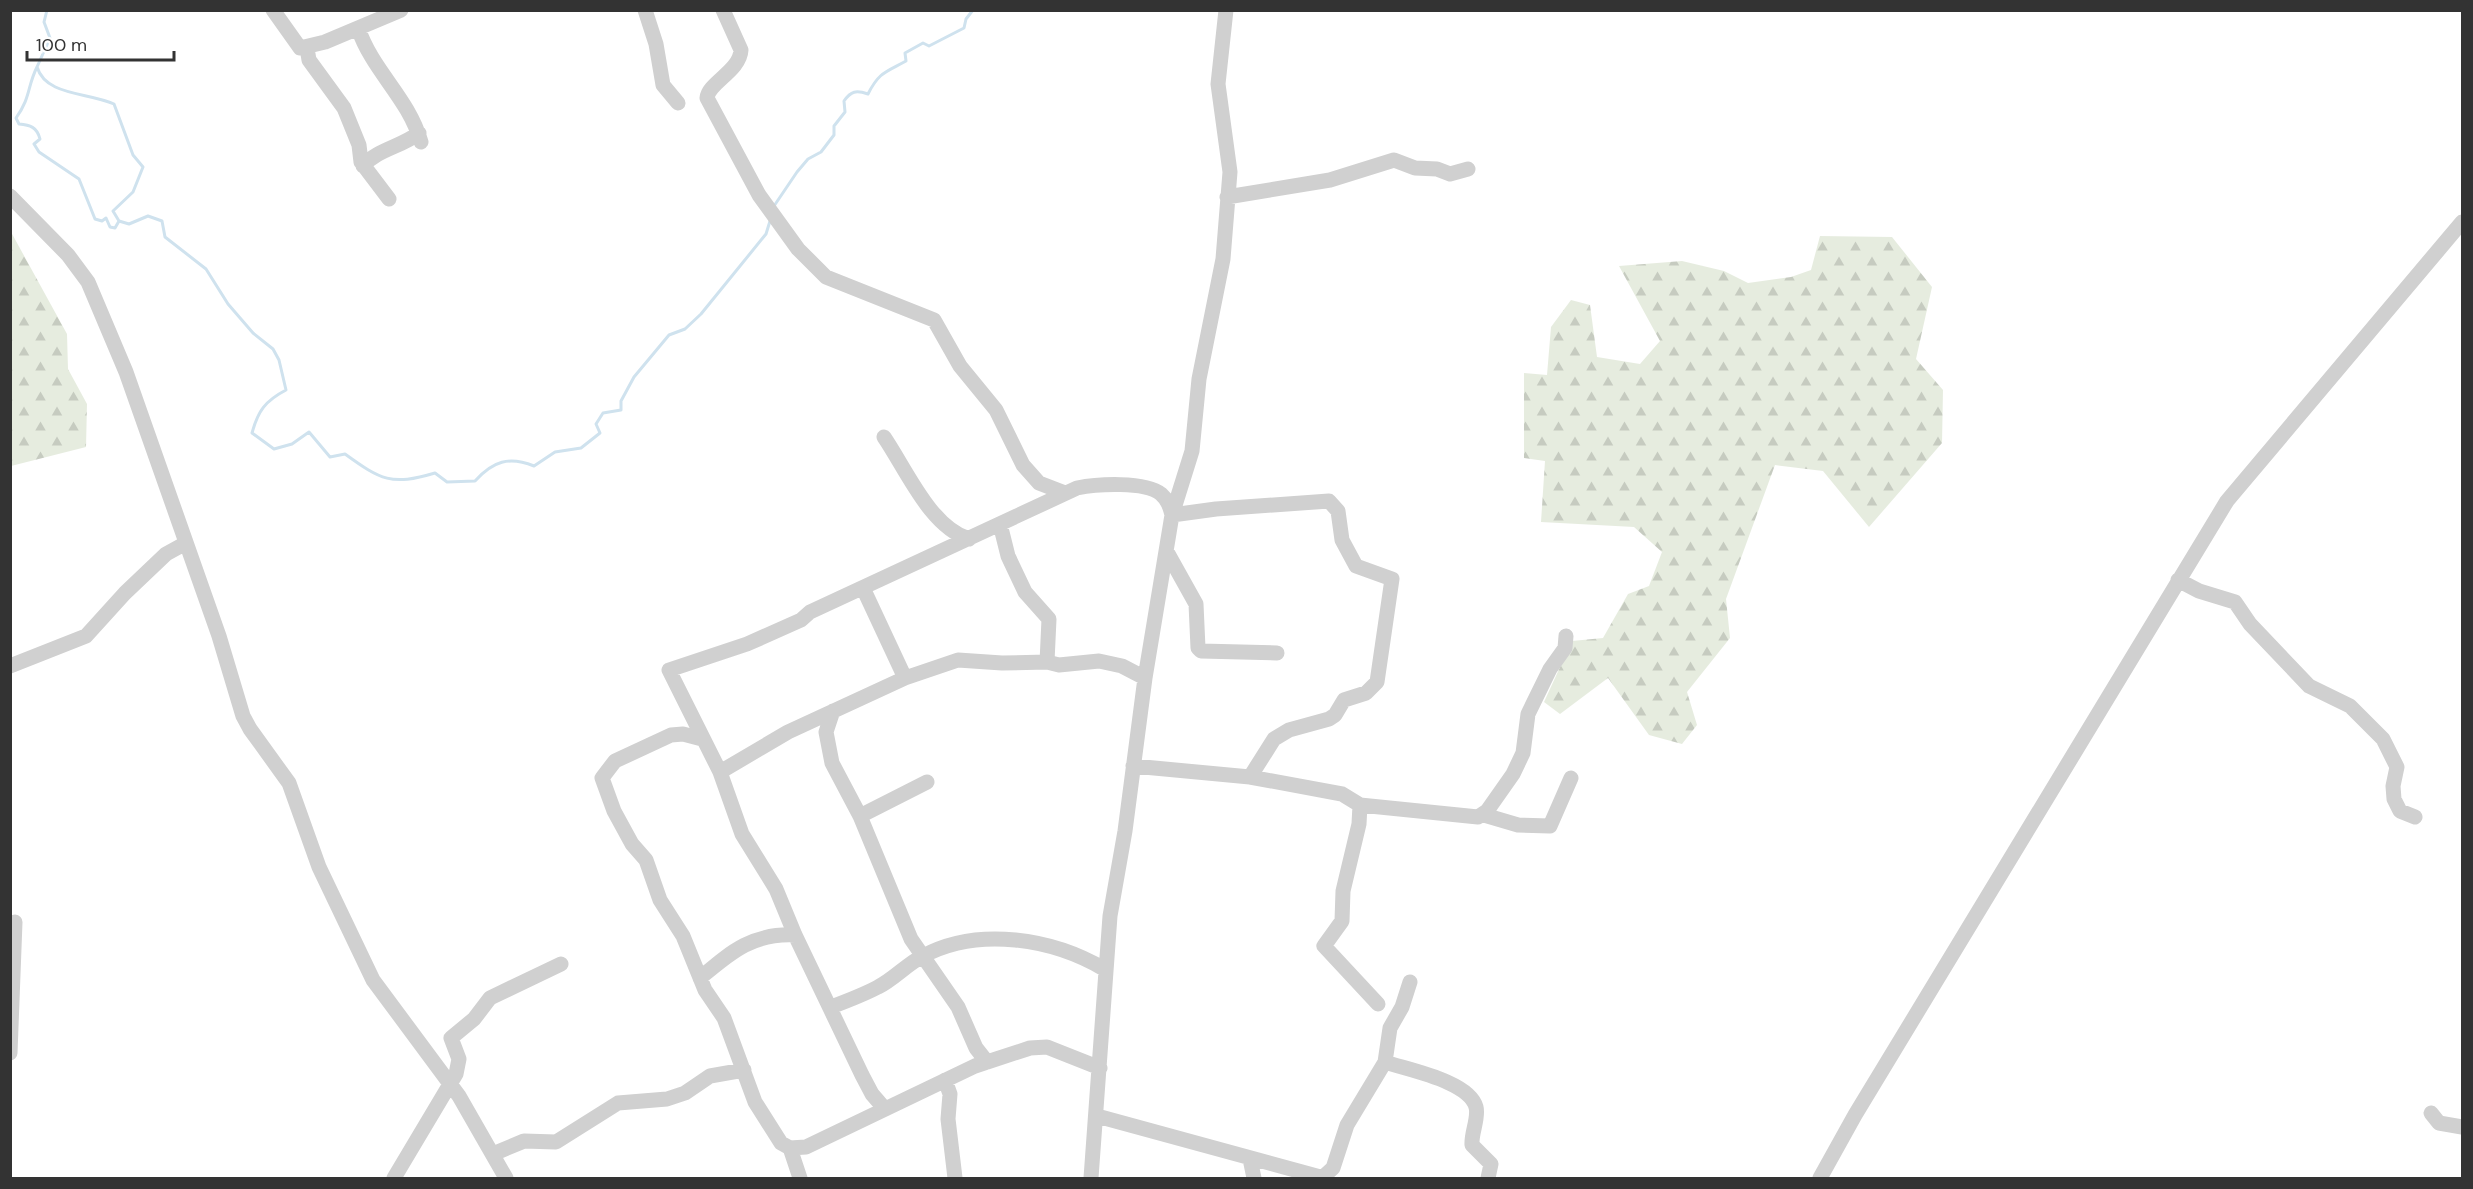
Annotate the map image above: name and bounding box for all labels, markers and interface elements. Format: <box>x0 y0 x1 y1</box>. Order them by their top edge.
scale bar <box>27 24 174 62</box>
text: 100 m <box>36 33 87 57</box>

